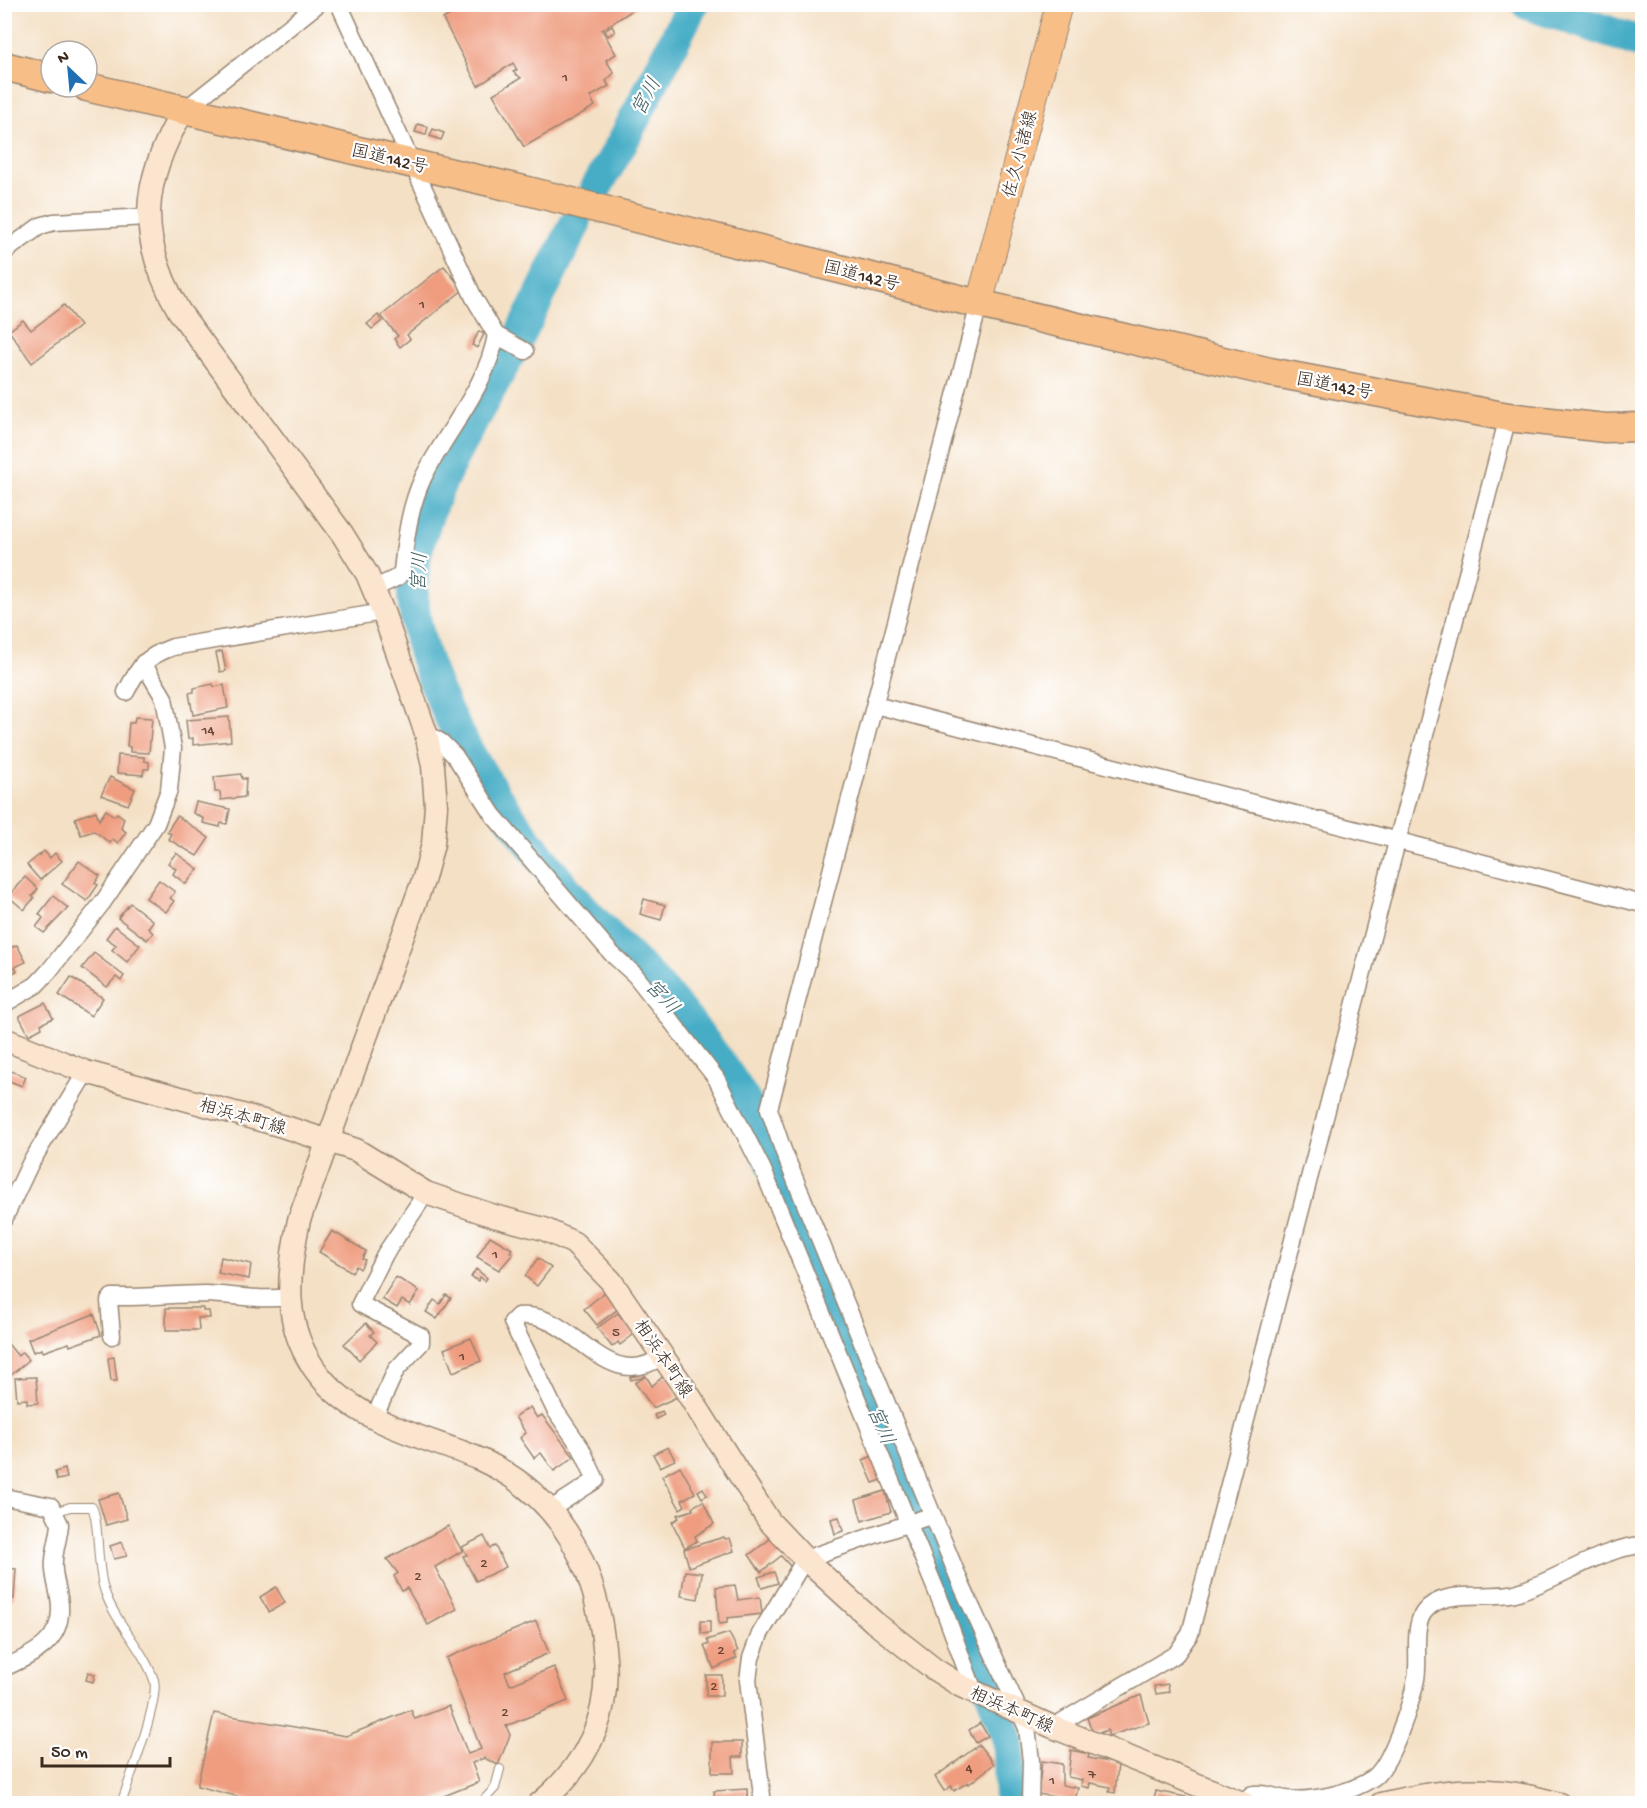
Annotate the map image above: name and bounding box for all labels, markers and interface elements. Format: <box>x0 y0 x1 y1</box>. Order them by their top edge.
north arrow <box>39 39 99 99</box>
text: N <box>55 48 73 69</box>
house number: 1 <box>561 69 568 87</box>
water label: 宮川 <box>627 74 668 121</box>
street label: 佐久小諸線 <box>999 108 1043 201</box>
street label: 国道142号 <box>349 140 430 180</box>
street label: 国道142号 <box>821 257 902 297</box>
house number: 1 <box>418 296 425 314</box>
street label: 国道142号 <box>1294 369 1375 405</box>
water label: 宮川 <box>407 552 434 593</box>
house number: 14 <box>200 722 215 740</box>
water label: 宮川 <box>638 975 684 1021</box>
street label: 相浜本町線 <box>196 1095 289 1141</box>
house number: 1 <box>491 1246 498 1264</box>
street label: 相浜本町線 <box>628 1316 697 1403</box>
house number: 5 <box>612 1324 620 1342</box>
house number: 1 <box>458 1348 465 1366</box>
water label: 宮川 <box>860 1403 899 1449</box>
house number: 2 <box>480 1555 488 1573</box>
house number: 2 <box>414 1568 422 1586</box>
house number: 2 <box>717 1642 725 1660</box>
house number: 2 <box>710 1678 718 1696</box>
street label: 相浜本町線 <box>966 1682 1057 1739</box>
house number: 2 <box>501 1704 509 1722</box>
scale bar <box>42 1730 170 1768</box>
text: 50 m <box>51 1743 88 1764</box>
house number: 4 <box>965 1760 973 1778</box>
house number: 7 <box>1087 1766 1097 1784</box>
house number: 1 <box>1048 1772 1055 1790</box>

